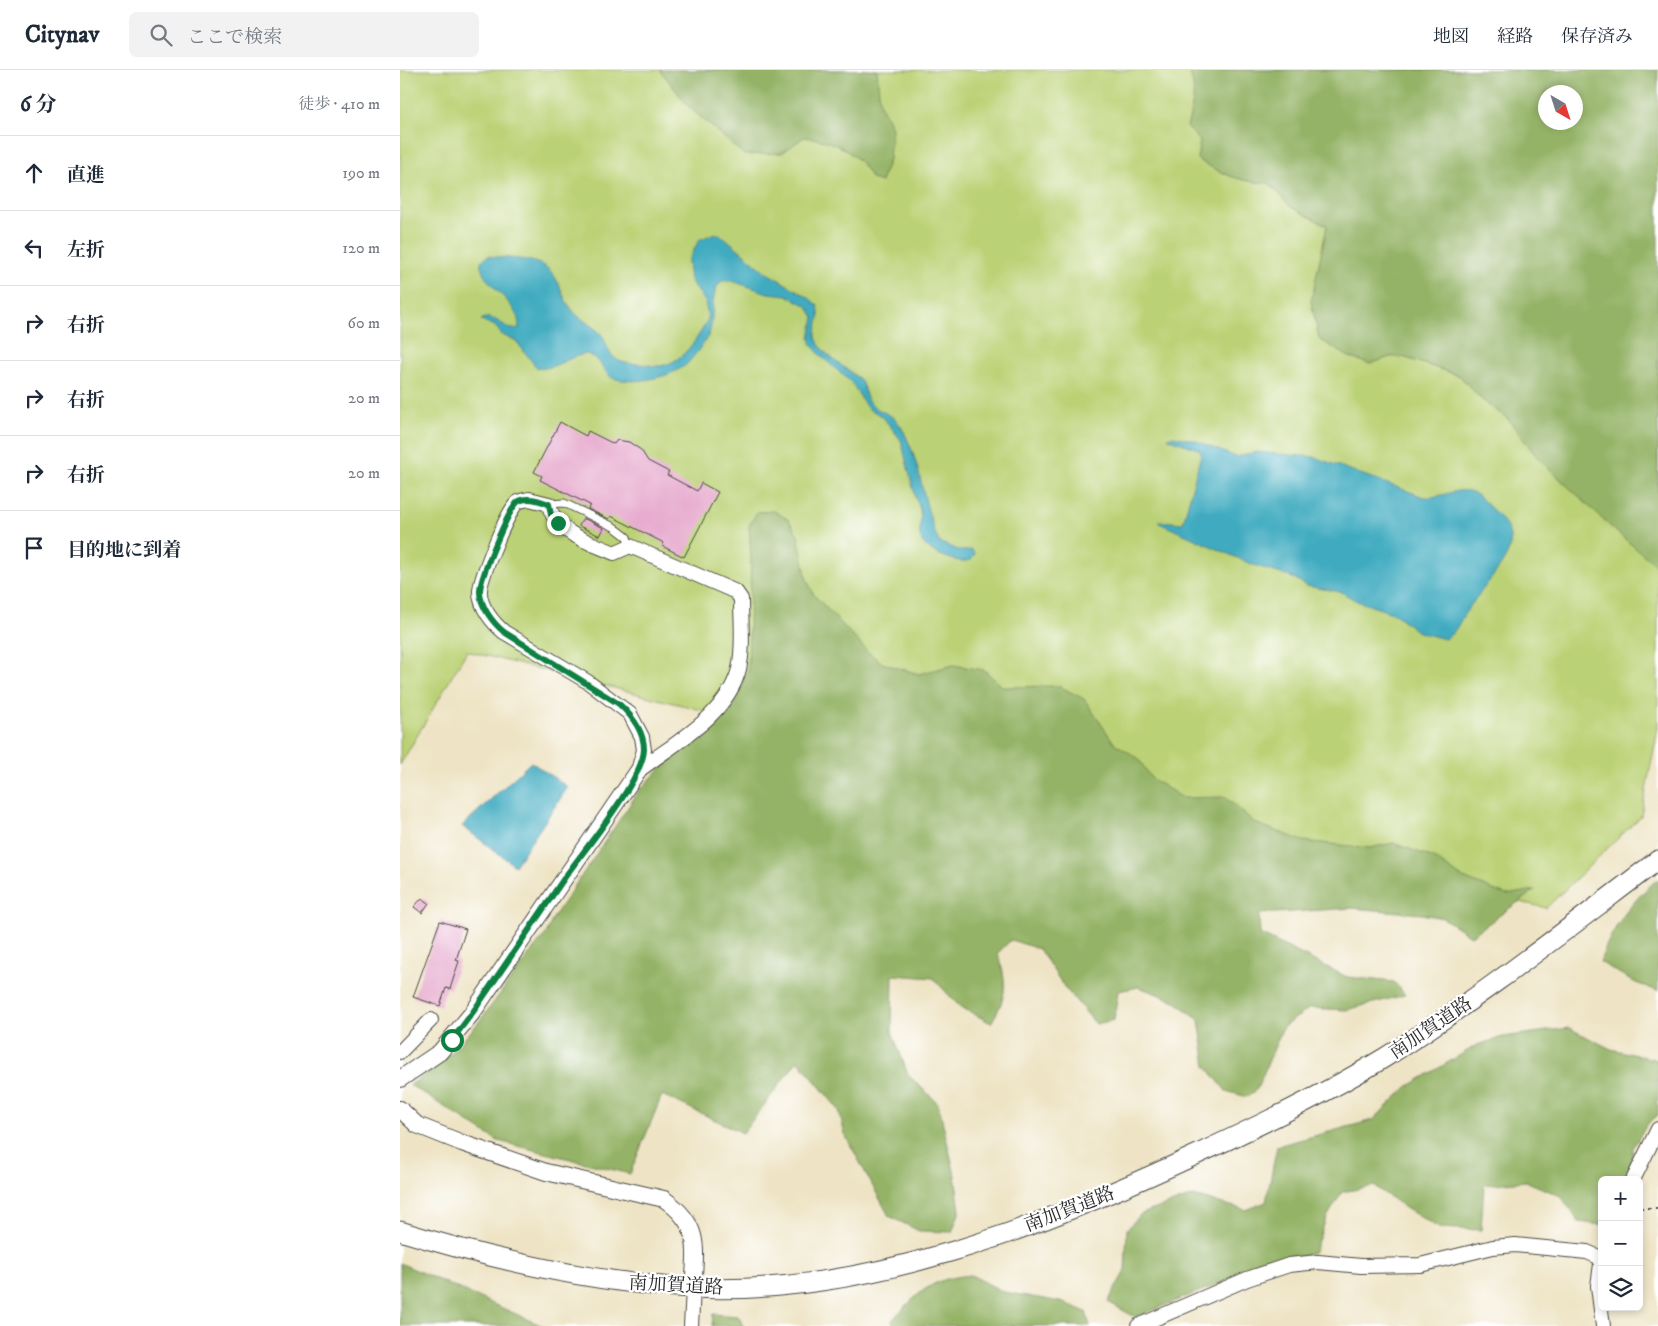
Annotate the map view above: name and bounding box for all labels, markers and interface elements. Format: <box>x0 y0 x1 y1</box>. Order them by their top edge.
search box <box>129 12 479 57</box>
text: Citynav <box>25 20 99 50</box>
icon: search <box>147 21 175 49</box>
text: ここで検索 <box>187 26 282 49</box>
text: 地図 <box>1433 26 1469 48</box>
text: 経路 <box>1497 26 1533 48</box>
text: 保存済み <box>1561 26 1633 48</box>
north arrow <box>1538 85 1583 130</box>
text: 6 分 <box>20 92 56 118</box>
text: 徒歩 · 410 m <box>298 94 380 114</box>
icon: ahead <box>20 159 48 187</box>
text: 190 m <box>342 163 380 183</box>
text: 直進 <box>67 164 105 187</box>
icon: left <box>20 234 48 262</box>
text: 120 m <box>342 238 380 258</box>
text: 左折 <box>67 239 105 262</box>
icon: right <box>20 309 48 337</box>
text: 60 m <box>348 313 380 333</box>
text: 右折 <box>67 314 105 337</box>
icon: right <box>20 384 48 412</box>
text: 20 m <box>348 388 380 408</box>
text: 右折 <box>67 389 105 412</box>
icon: right <box>20 459 48 487</box>
text: 20 m <box>348 463 380 483</box>
text: 右折 <box>67 464 105 487</box>
route end <box>547 512 570 535</box>
icon: arrive <box>20 534 48 562</box>
text: 目的地に到着 <box>67 539 181 562</box>
street label: 南加賀道路 <box>1385 992 1477 1064</box>
route start <box>441 1029 464 1052</box>
map controls <box>1598 1176 1643 1311</box>
button: + <box>1598 1176 1643 1221</box>
street label: 南加賀道路 <box>1021 1182 1118 1237</box>
button: − <box>1598 1221 1643 1266</box>
button: layers <box>1598 1266 1643 1311</box>
street label: 南加賀道路 <box>628 1272 724 1299</box>

